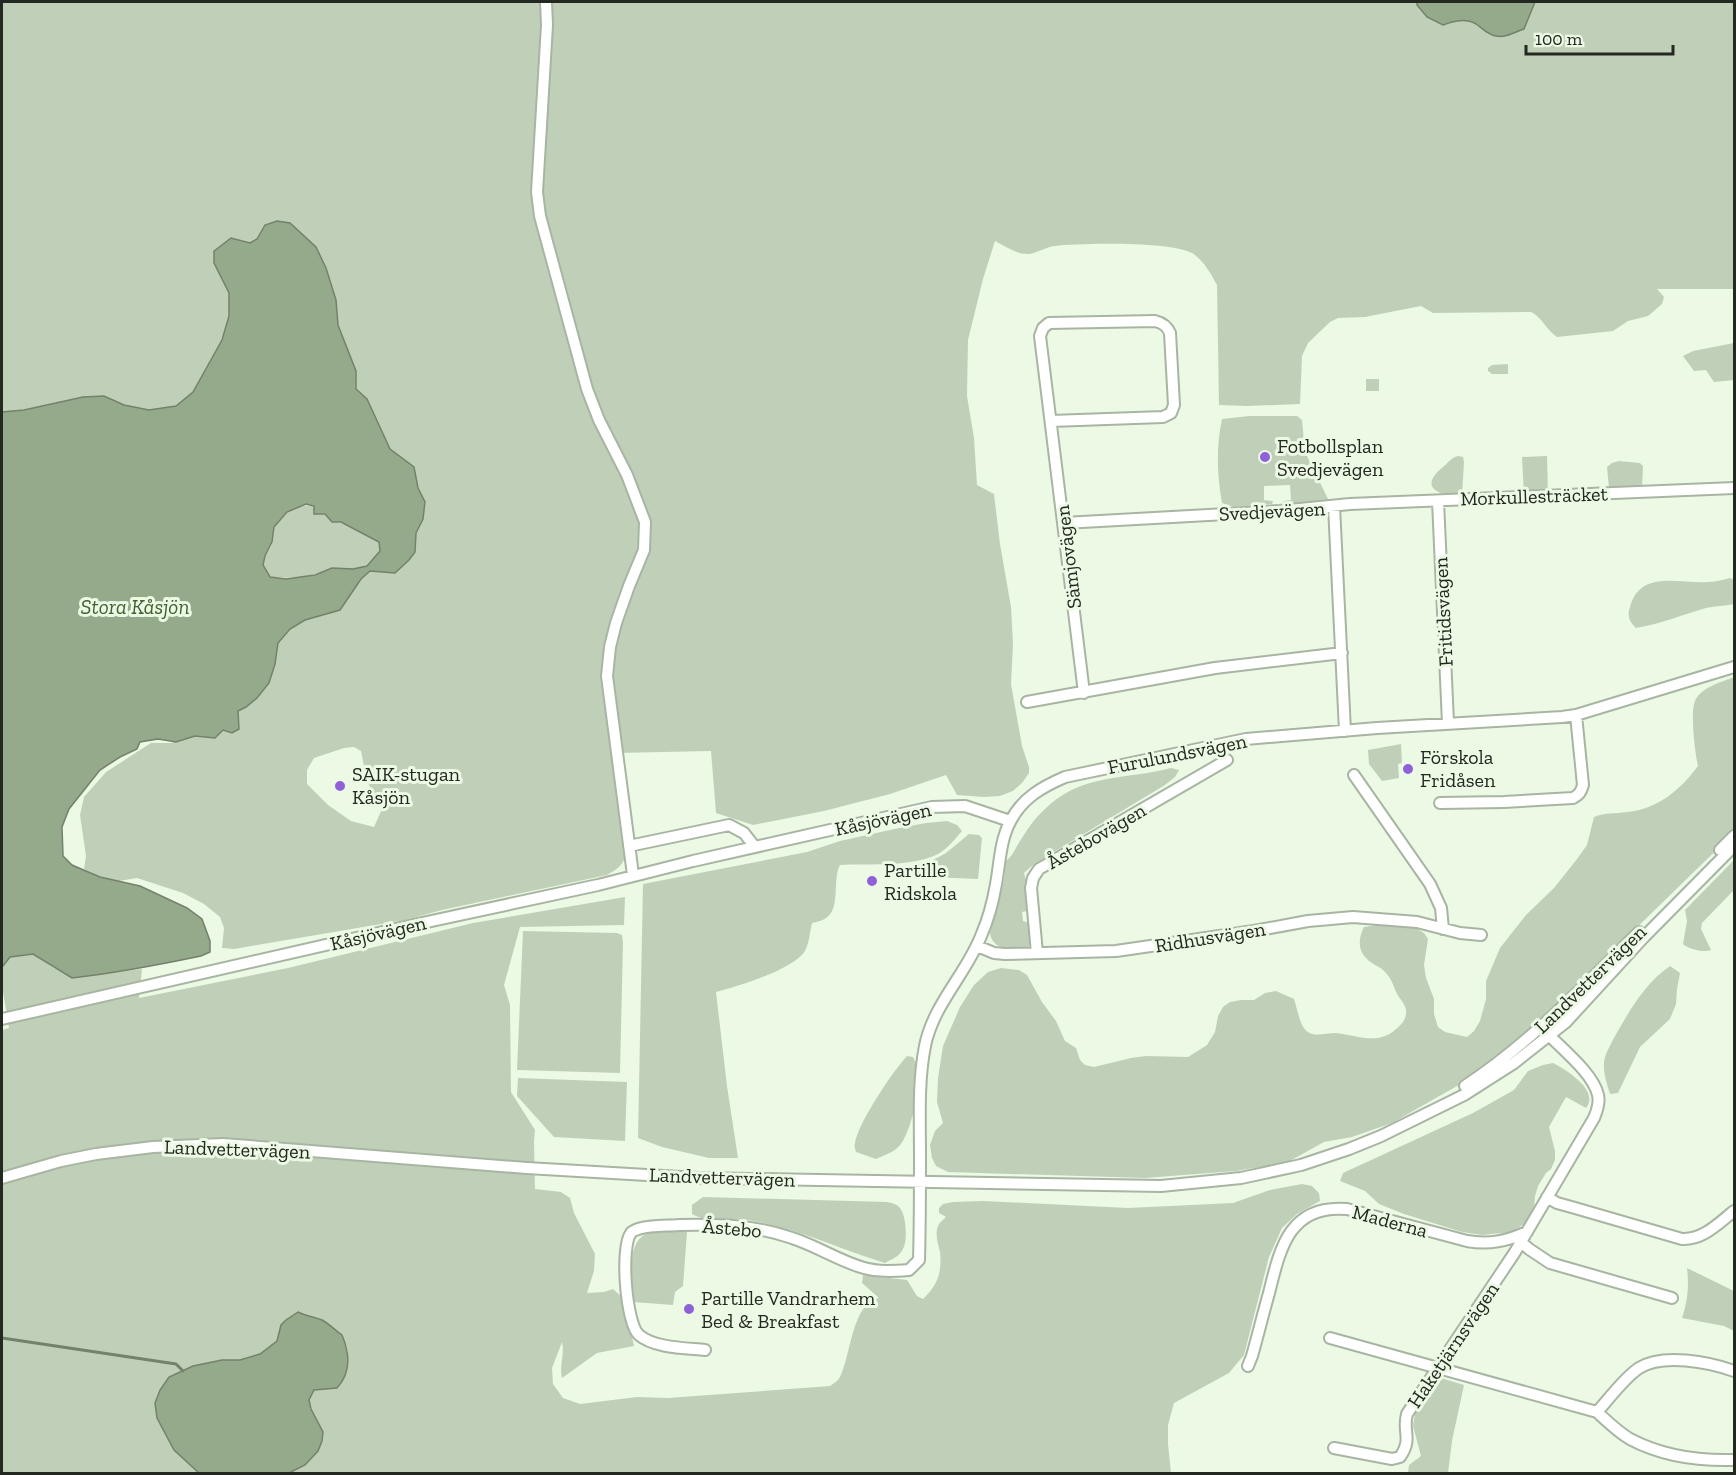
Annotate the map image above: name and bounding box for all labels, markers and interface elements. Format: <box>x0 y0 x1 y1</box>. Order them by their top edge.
scale bar <box>1526 18 1673 56</box>
text: 100 m <box>1535 28 1583 50</box>
place label: Fotbollsplan Svedjevägen <box>1277 434 1384 481</box>
marker: Fotbollsplan Svedjevägen <box>1258 450 1272 464</box>
street label: Morkullesträcket <box>1460 481 1609 511</box>
street label: Svedjevägen <box>1218 496 1326 526</box>
street label: Sämjovägen <box>1050 503 1086 610</box>
street label: Fritidsvägen <box>1428 556 1458 667</box>
water label: Stora Kåsjön <box>81 594 189 619</box>
street label: Furulundsvägen <box>1105 729 1249 779</box>
place label: Förskola Fridåsen <box>1420 745 1496 792</box>
place label: SAIK-stugan Kåsjön <box>352 762 461 809</box>
marker: Förskola Fridåsen <box>1401 762 1415 776</box>
marker: SAIK-stugan Kåsjön <box>333 779 347 793</box>
street label: Kåsjövägen <box>833 797 934 841</box>
street label: Åstebovägen <box>1042 798 1150 874</box>
place label: Partille Ridskola <box>884 858 957 905</box>
marker: Partille Ridskola <box>865 874 879 888</box>
street label: Kåsjövägen <box>328 910 429 956</box>
street label: Ridhusvägen <box>1153 916 1268 958</box>
street label: Landvettervägen <box>1529 919 1651 1038</box>
street label: Landvettervägen <box>163 1134 311 1164</box>
street label: Landvettervägen <box>648 1162 796 1192</box>
street label: Maderna <box>1350 1199 1431 1243</box>
street label: Åstebo <box>701 1213 763 1243</box>
street label: Haketjärnsvägen <box>1402 1277 1504 1412</box>
place label: Partille Vandrarhem Bed & Breakfast <box>701 1286 876 1333</box>
marker: Partille Vandrarhem Bed & Breakfast <box>682 1302 696 1316</box>

